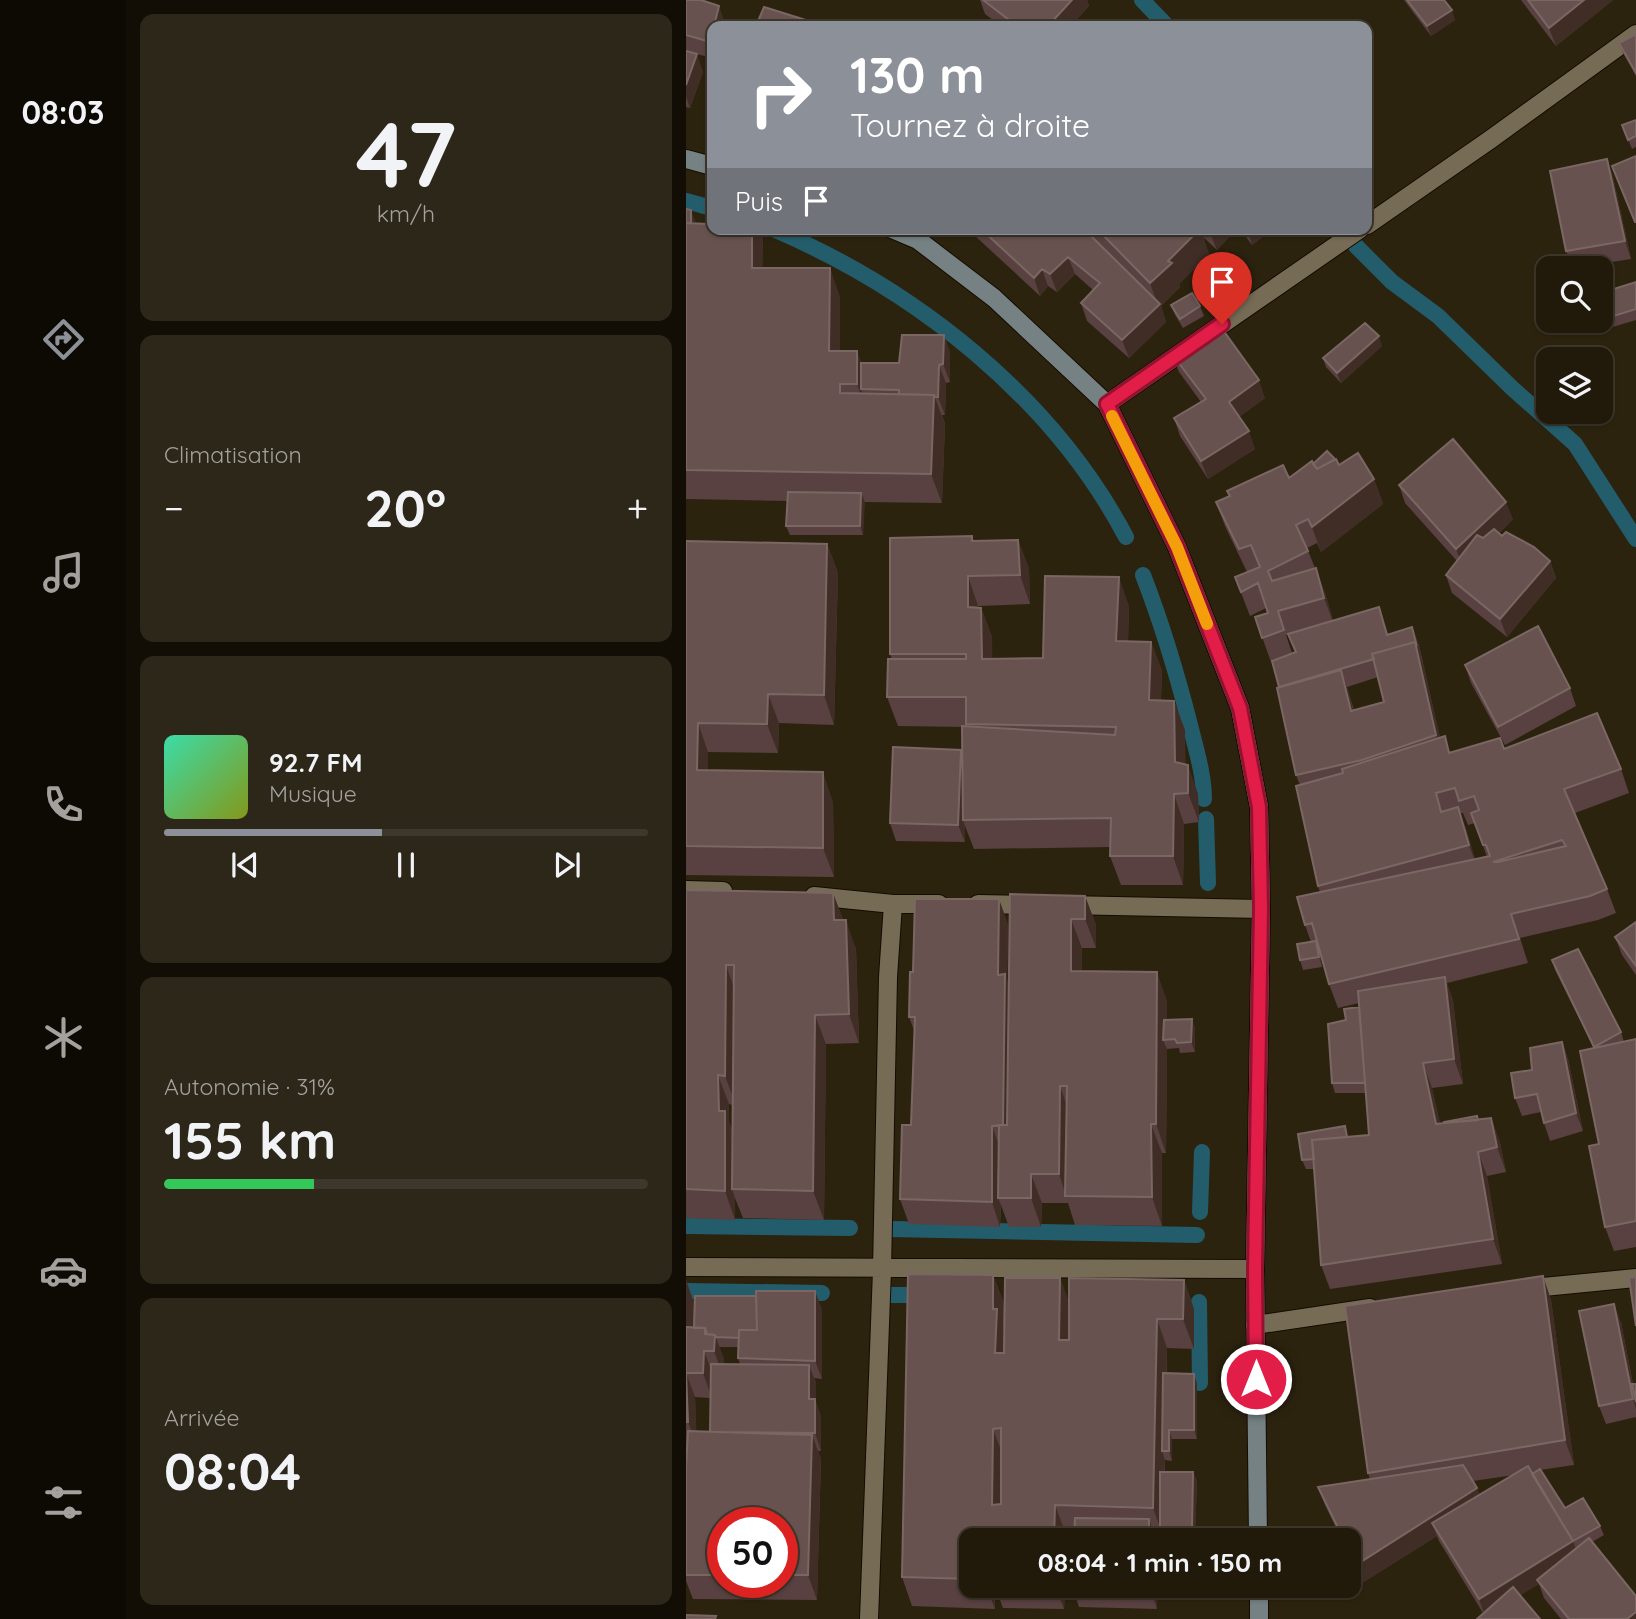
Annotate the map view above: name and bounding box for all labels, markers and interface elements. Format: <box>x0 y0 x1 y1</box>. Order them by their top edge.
text: 130 m <box>850 44 984 105</box>
icon: right <box>735 49 826 140</box>
text: 08:03 <box>22 92 104 132</box>
text: 47 <box>356 96 456 210</box>
text: Tournez à droite <box>850 105 1090 145</box>
icon: arrive <box>797 182 835 220</box>
text: Puis <box>735 185 783 218</box>
text: km/h <box>377 199 435 228</box>
pin <box>1192 252 1252 324</box>
map controls <box>1536 256 1613 424</box>
button: search <box>1536 256 1613 333</box>
icon: arrive <box>1203 263 1241 301</box>
icon: directions <box>39 315 88 364</box>
button: layers <box>1536 347 1613 424</box>
text: Climatisation <box>164 440 302 469</box>
text: 20° <box>364 475 446 540</box>
text: − <box>164 484 184 532</box>
text: + <box>627 484 648 532</box>
icon: music <box>39 548 88 597</box>
text: 92.7 FM <box>269 746 363 779</box>
text: Musique <box>269 779 357 808</box>
icon: phone <box>39 780 88 829</box>
icon: previous <box>226 846 264 884</box>
icon: pause <box>387 846 425 884</box>
icon: next <box>548 846 586 884</box>
icon: climate <box>39 1013 88 1062</box>
text: Autonomie · 31% <box>164 1072 335 1101</box>
text: 155 km <box>164 1107 336 1172</box>
icon: car <box>39 1246 88 1295</box>
position arrow <box>1219 1342 1293 1416</box>
text: Arrivée <box>164 1403 240 1432</box>
text: 08:04 <box>164 1438 301 1503</box>
icon: filters <box>39 1478 88 1527</box>
speed limit sign: 50 <box>707 1507 798 1598</box>
text: 08:04 · 1 min · 150 m <box>1038 1546 1282 1579</box>

